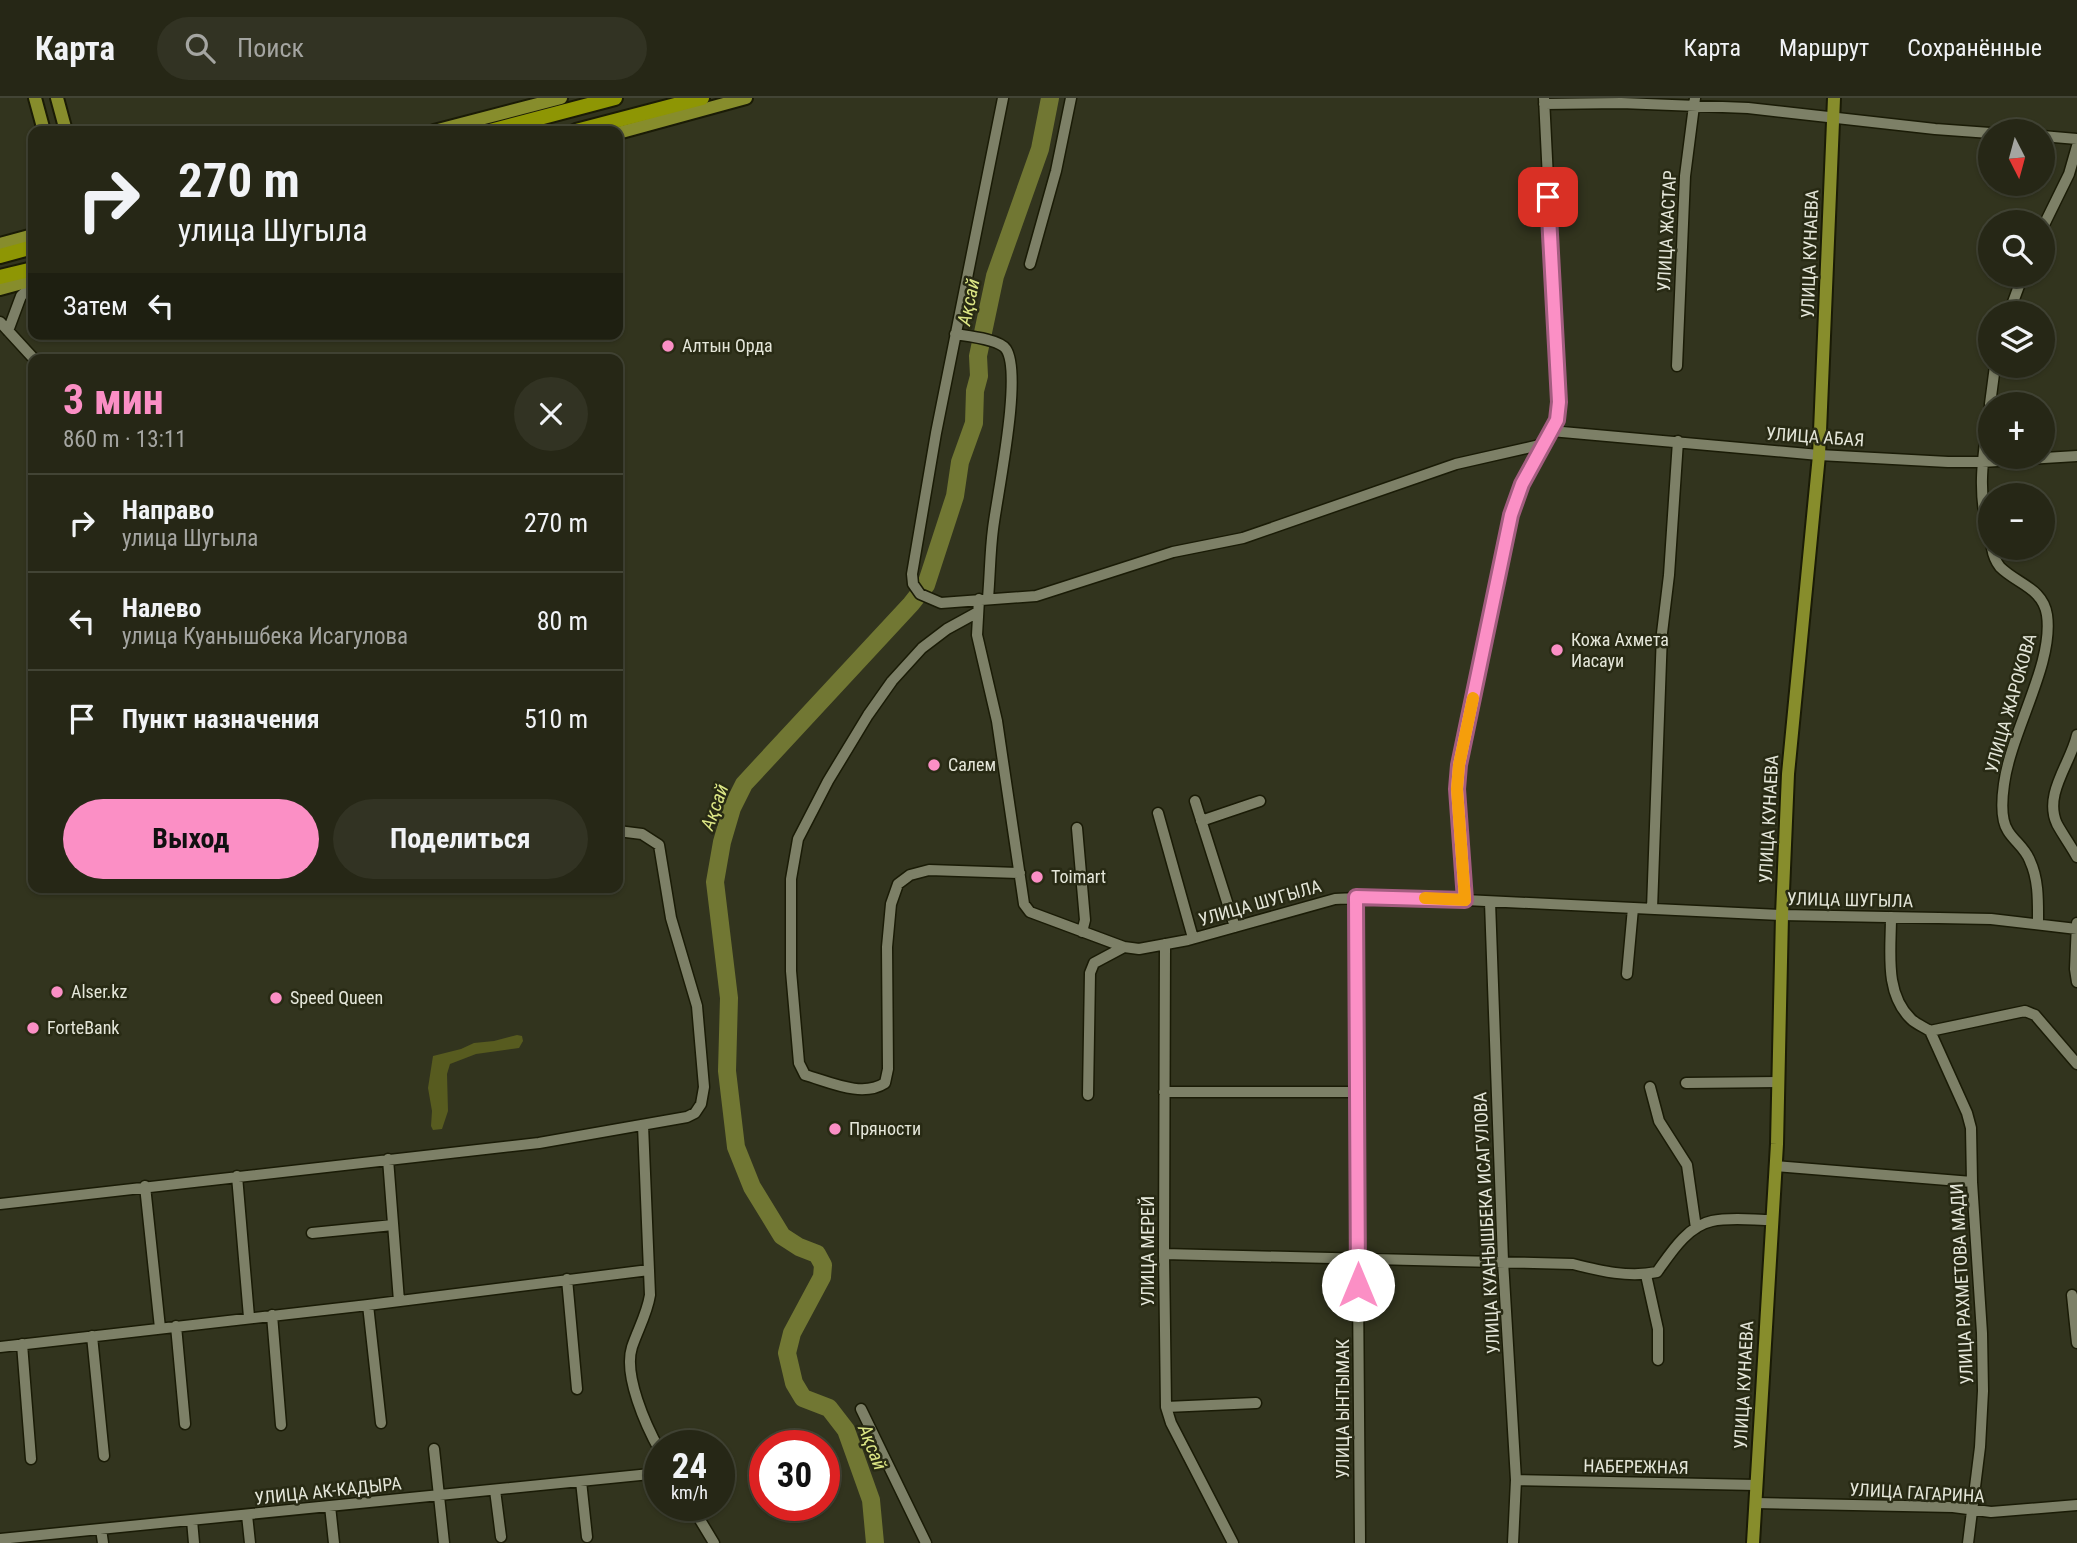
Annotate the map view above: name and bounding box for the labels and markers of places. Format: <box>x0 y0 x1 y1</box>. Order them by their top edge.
pin <box>1518 167 1578 227</box>
place label: Алтын Орда <box>682 335 773 356</box>
marker: Алтын Орда <box>660 338 676 354</box>
place label: Кожа Ахмета Иасауи <box>1571 629 1669 671</box>
marker: Кожа Ахмета Иасауи <box>1549 642 1565 658</box>
place label: Салем <box>948 754 996 775</box>
marker: Салем <box>926 757 942 773</box>
place label: Toimart <box>1051 866 1106 887</box>
marker: Toimart <box>1029 869 1045 885</box>
place label: Alser.kz <box>71 981 127 1002</box>
marker: Alser.kz <box>49 984 65 1000</box>
place label: Speed Queen <box>290 987 383 1008</box>
marker: Speed Queen <box>268 990 284 1006</box>
place label: ForteBank <box>47 1017 119 1038</box>
marker: ForteBank <box>25 1020 41 1036</box>
place label: Пряности <box>849 1118 921 1139</box>
marker: Пряности <box>827 1121 843 1137</box>

